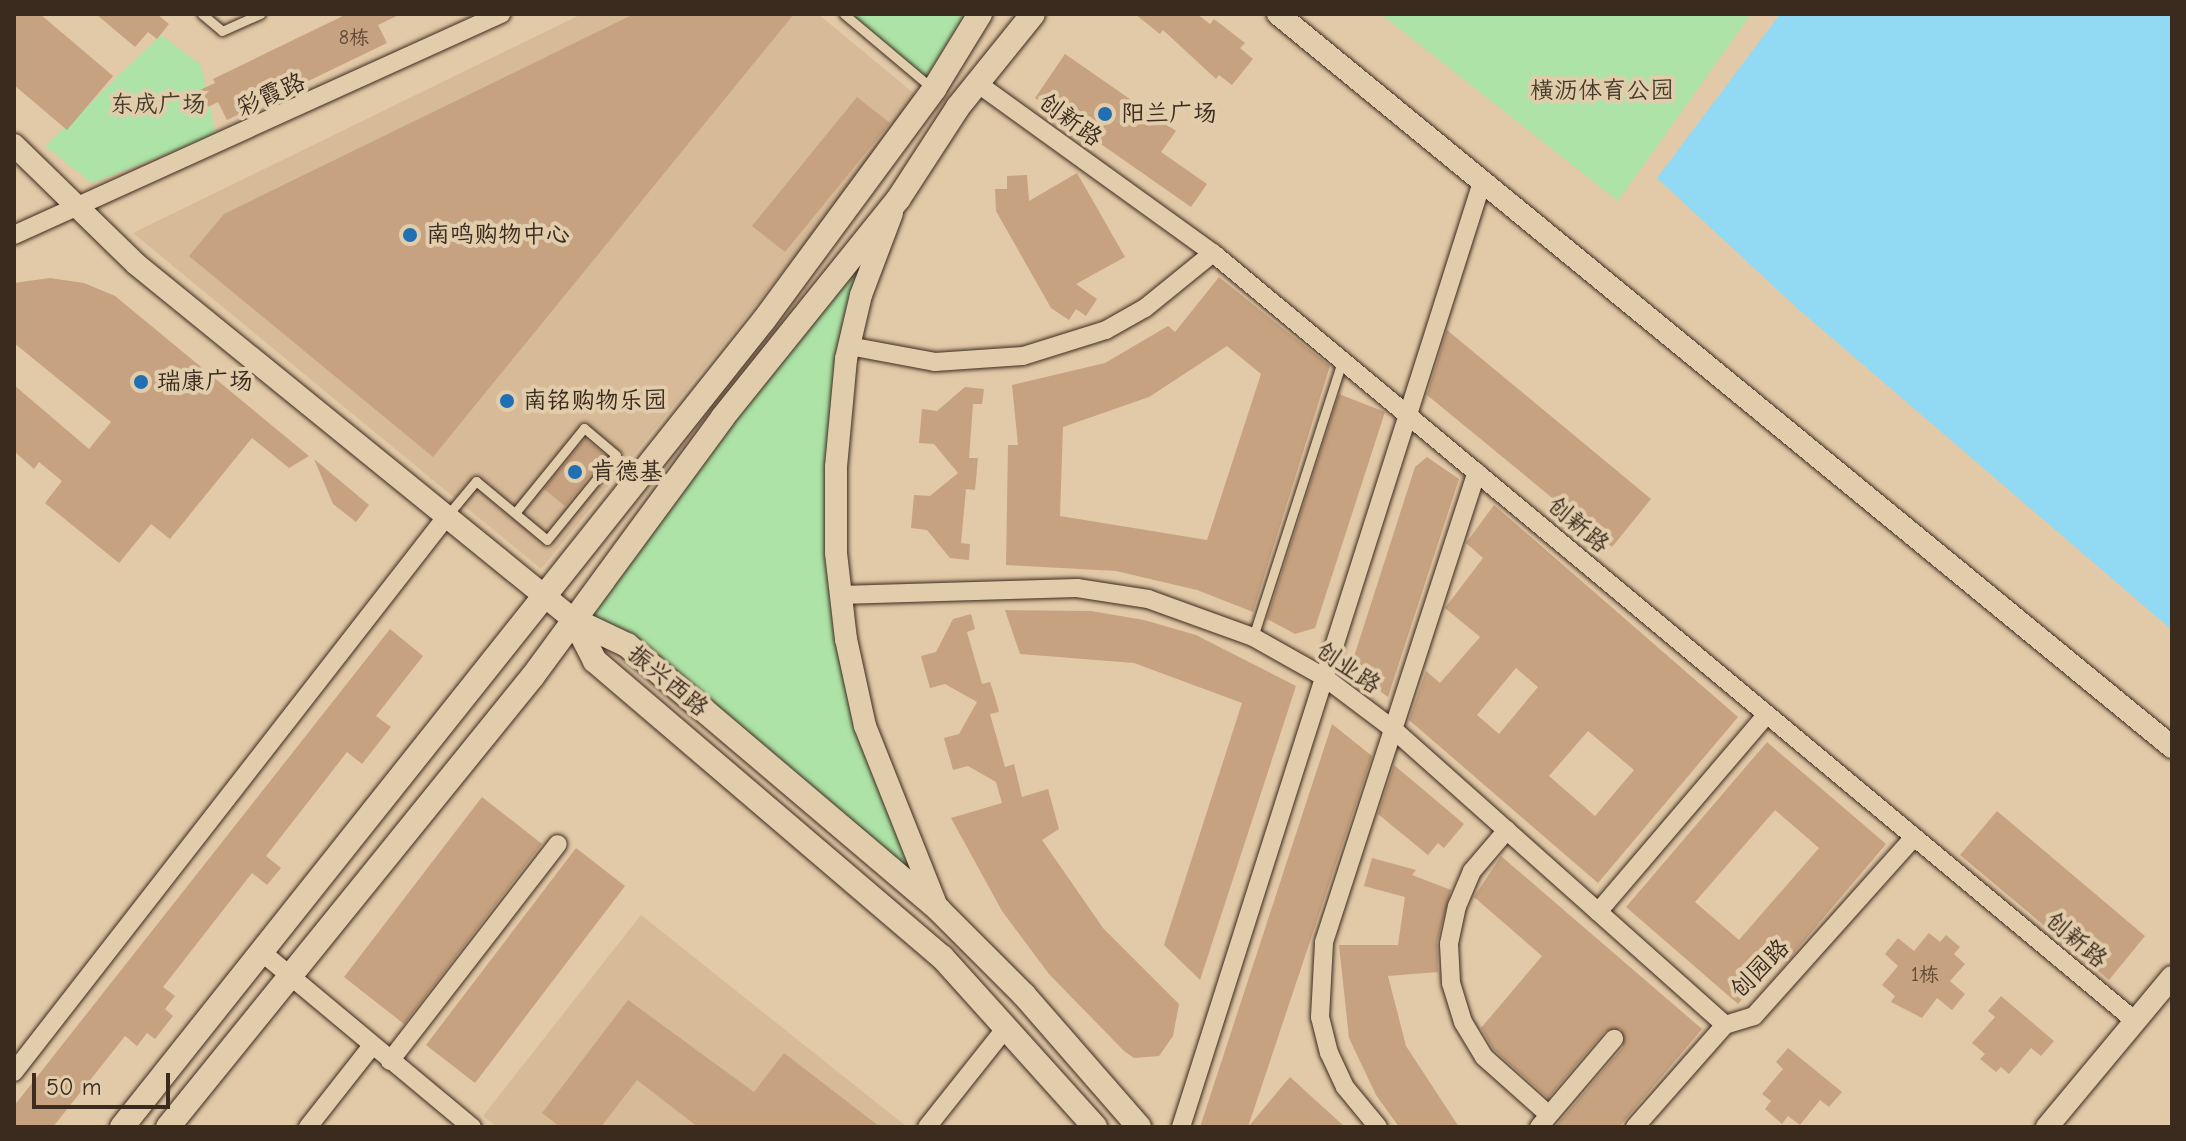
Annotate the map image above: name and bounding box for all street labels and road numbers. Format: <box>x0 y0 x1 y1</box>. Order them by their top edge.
street label: 彩霞路 <box>232 67 310 123</box>
street label: 创新路 <box>1032 87 1108 153</box>
street label: 创新路 <box>1541 491 1615 559</box>
street label: 创业路 <box>1310 636 1386 700</box>
street label: 振兴西路 <box>622 639 714 723</box>
street label: 创新路 <box>2039 906 2113 974</box>
street label: 创园路 <box>1724 933 1796 1005</box>

